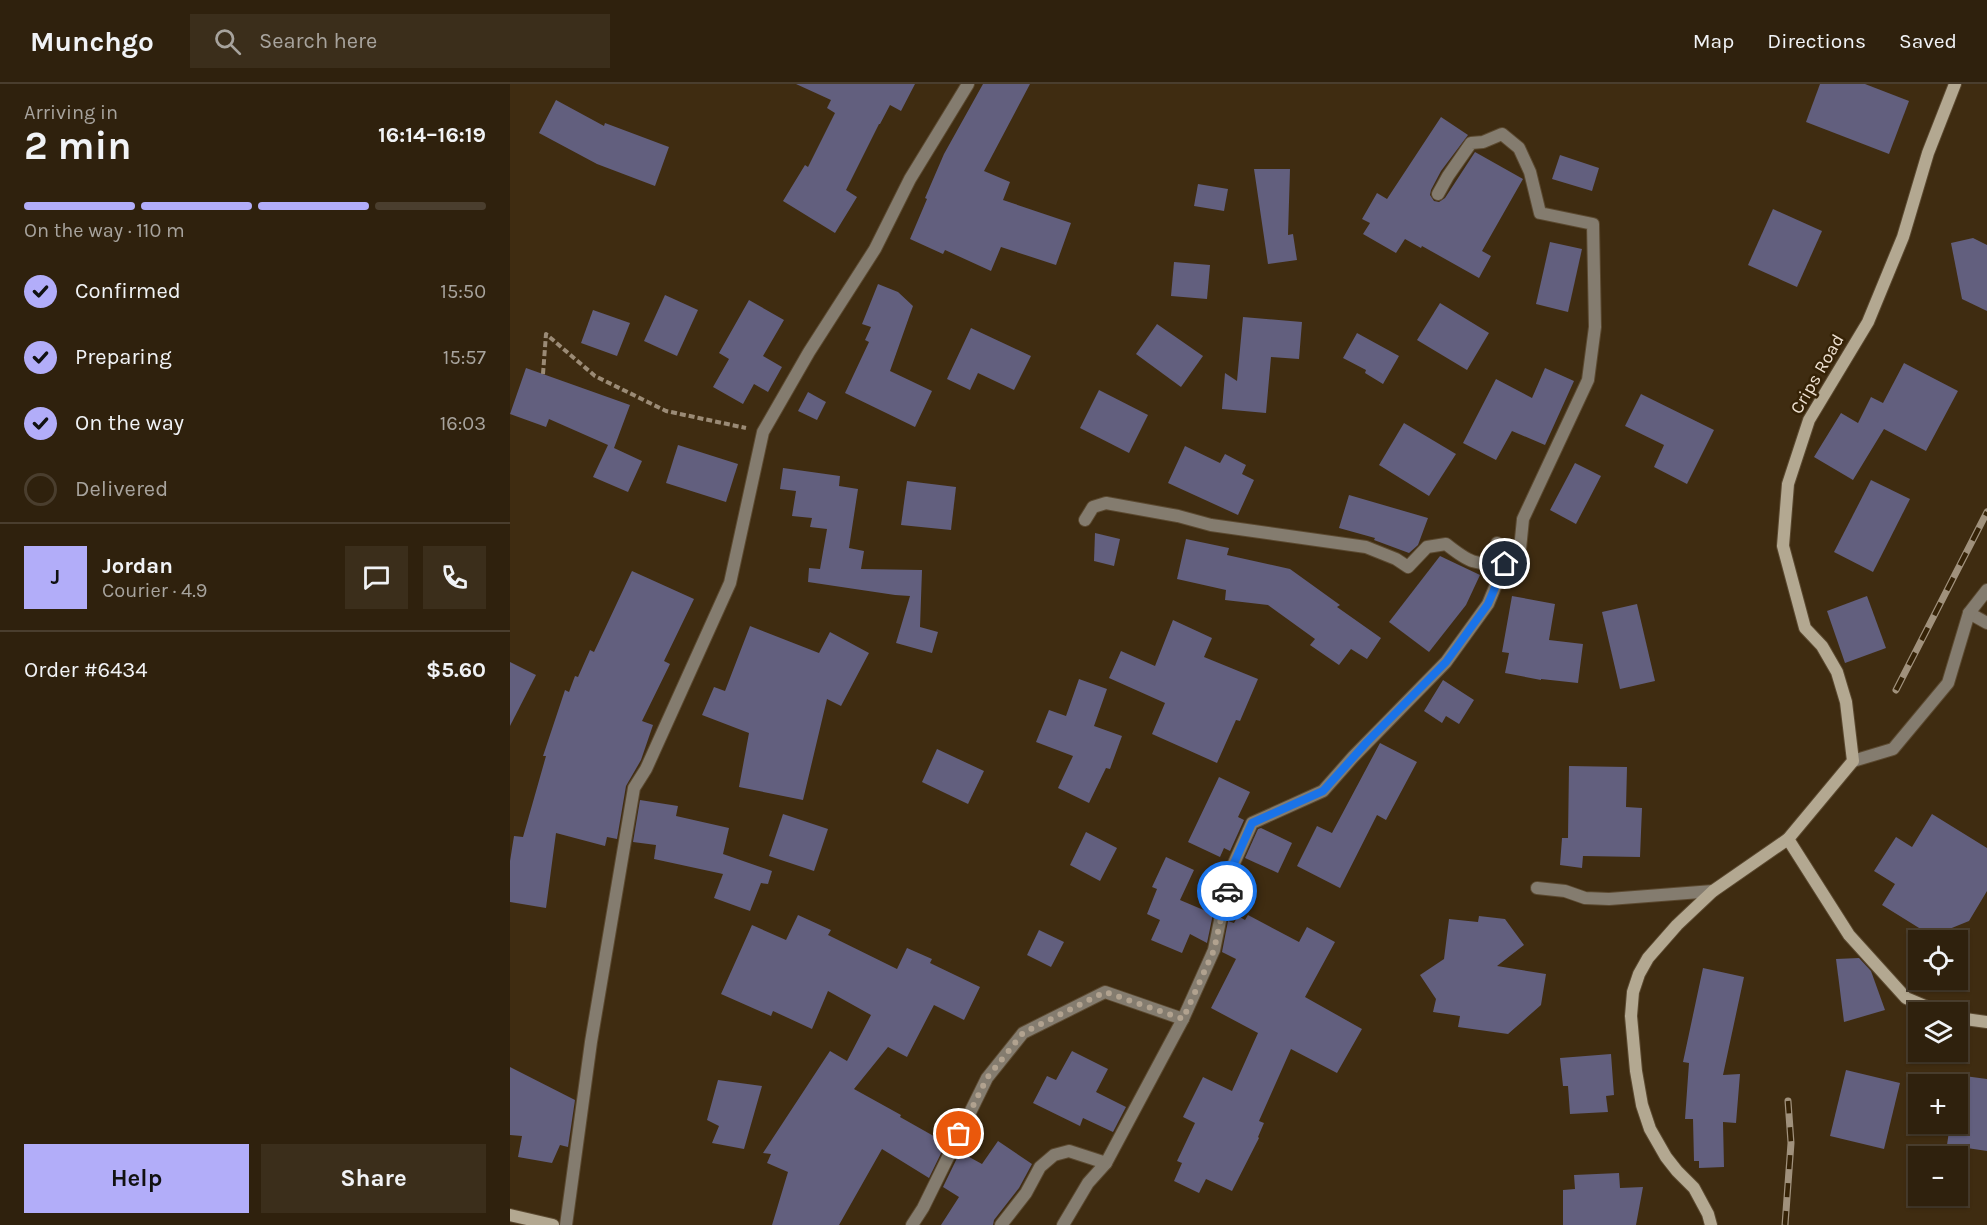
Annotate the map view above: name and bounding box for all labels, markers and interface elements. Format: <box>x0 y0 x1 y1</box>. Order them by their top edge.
search box <box>190 14 610 68</box>
text: Munchgo <box>30 25 154 58</box>
icon: search <box>211 25 244 58</box>
text: Search here <box>259 28 377 54</box>
text: Map <box>1693 29 1734 53</box>
text: Directions <box>1767 29 1866 53</box>
text: Saved <box>1899 29 1957 53</box>
text: Arriving in <box>24 101 118 124</box>
text: 16:14–16:19 <box>378 122 486 148</box>
text: 2 min <box>24 123 132 169</box>
text: On the way · 110 m <box>24 219 185 242</box>
icon: check <box>24 275 57 308</box>
text: Confirmed <box>75 278 181 304</box>
text: 15:50 <box>440 280 486 303</box>
street label: Crips Road <box>1785 330 1849 418</box>
icon: check <box>24 341 57 374</box>
text: Preparing <box>75 344 172 370</box>
text: 15:57 <box>443 346 486 369</box>
icon: check <box>24 407 57 440</box>
text: On the way <box>75 410 184 436</box>
text: 16:03 <box>440 412 486 435</box>
text: Delivered <box>75 476 168 502</box>
pin <box>1479 538 1530 589</box>
button: chat <box>345 546 408 609</box>
button: phone <box>423 546 486 609</box>
icon: home <box>1488 547 1521 580</box>
text: Jordan <box>102 553 173 579</box>
text: J <box>51 564 60 590</box>
text: Courier · 4.9 <box>102 579 207 602</box>
text: Order #6434 <box>24 657 148 683</box>
text: $5.60 <box>426 657 486 683</box>
courier <box>1197 861 1257 921</box>
icon: car <box>1211 875 1244 908</box>
map controls <box>1908 930 1968 1206</box>
button: locate <box>1908 930 1968 990</box>
button: layers <box>1908 1002 1968 1062</box>
button: + <box>1908 1074 1968 1134</box>
pin <box>933 1108 984 1159</box>
icon: bag <box>942 1117 975 1150</box>
button: Help <box>24 1144 249 1213</box>
button: Share <box>261 1144 486 1213</box>
button: − <box>1908 1146 1968 1206</box>

